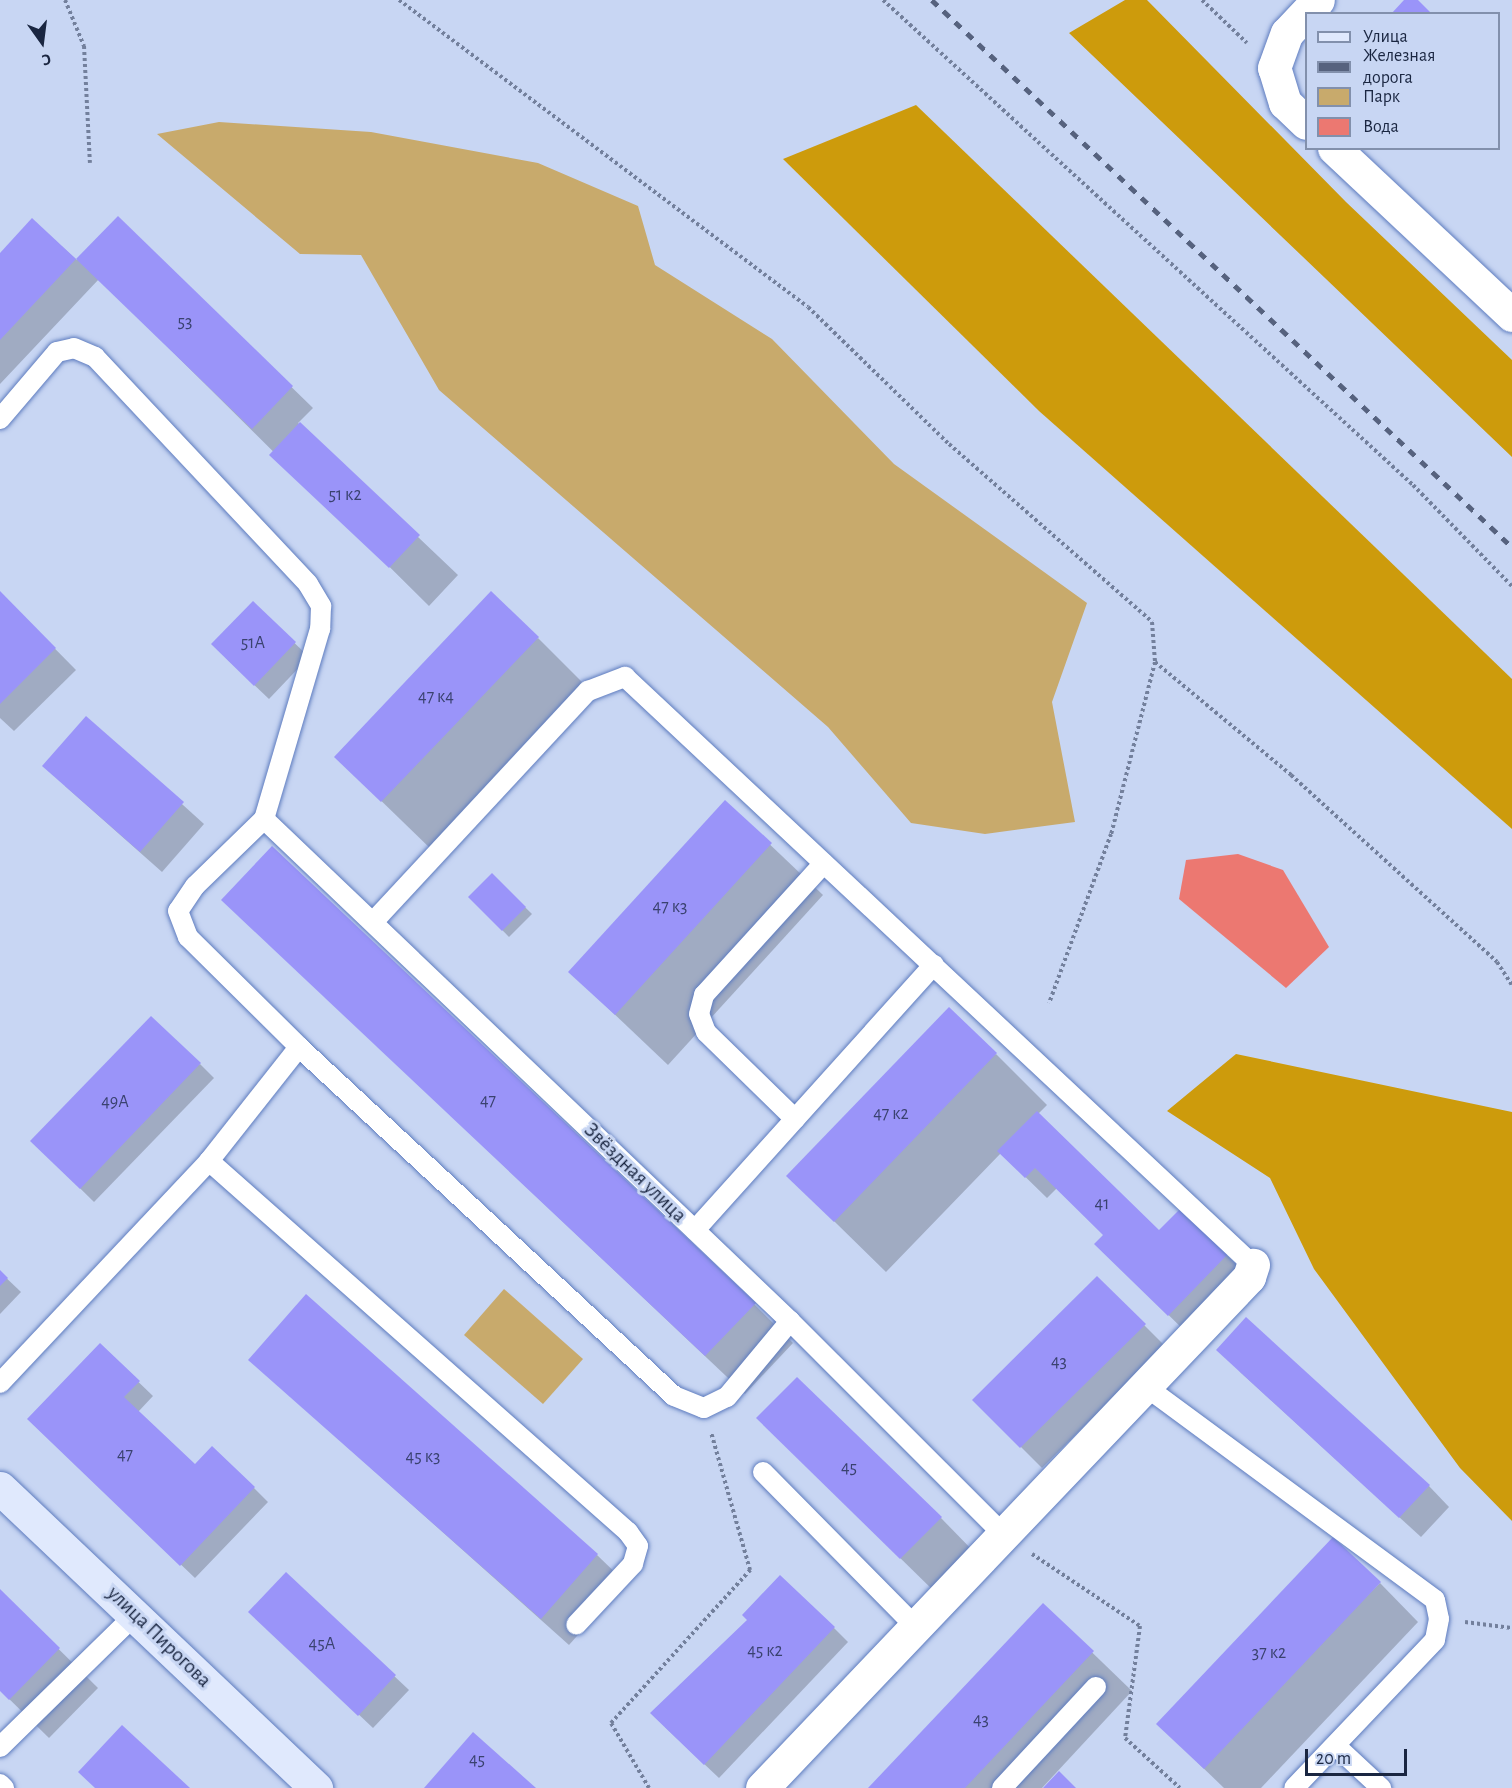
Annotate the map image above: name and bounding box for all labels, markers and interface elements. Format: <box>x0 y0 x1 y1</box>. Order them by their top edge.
north arrow <box>12 12 72 72</box>
legend <box>1305 12 1500 150</box>
text: Улица <box>1363 28 1408 46</box>
text: Железная дорога <box>1363 47 1435 87</box>
text: С <box>40 51 53 68</box>
text: Парк <box>1363 88 1400 106</box>
text: Вода <box>1363 118 1399 136</box>
house number: 53 <box>178 311 192 333</box>
house number: 51 к2 <box>328 484 362 506</box>
house number: 51А <box>241 632 265 654</box>
house number: 47 к4 <box>418 686 454 708</box>
house number: 47 к3 <box>653 896 687 918</box>
house number: 47 <box>480 1090 496 1112</box>
house number: 49А <box>101 1091 129 1113</box>
house number: 47 к2 <box>873 1103 909 1125</box>
street label: Звёздная улица <box>578 1118 692 1228</box>
house number: 41 <box>1095 1193 1109 1215</box>
house number: 43 <box>1051 1351 1067 1373</box>
house number: 47 <box>117 1444 133 1466</box>
house number: 45 к3 <box>406 1446 440 1468</box>
house number: 45 <box>841 1457 857 1479</box>
street label: улица Пирогова <box>102 1581 216 1693</box>
house number: 45А <box>309 1633 335 1655</box>
house number: 45 к2 <box>747 1640 783 1662</box>
house number: 37 к2 <box>1252 1642 1286 1664</box>
house number: 43 <box>973 1709 989 1731</box>
scale bar <box>1308 1737 1410 1775</box>
house number: 45 <box>469 1749 485 1771</box>
text: 20 m <box>1316 1750 1351 1768</box>

